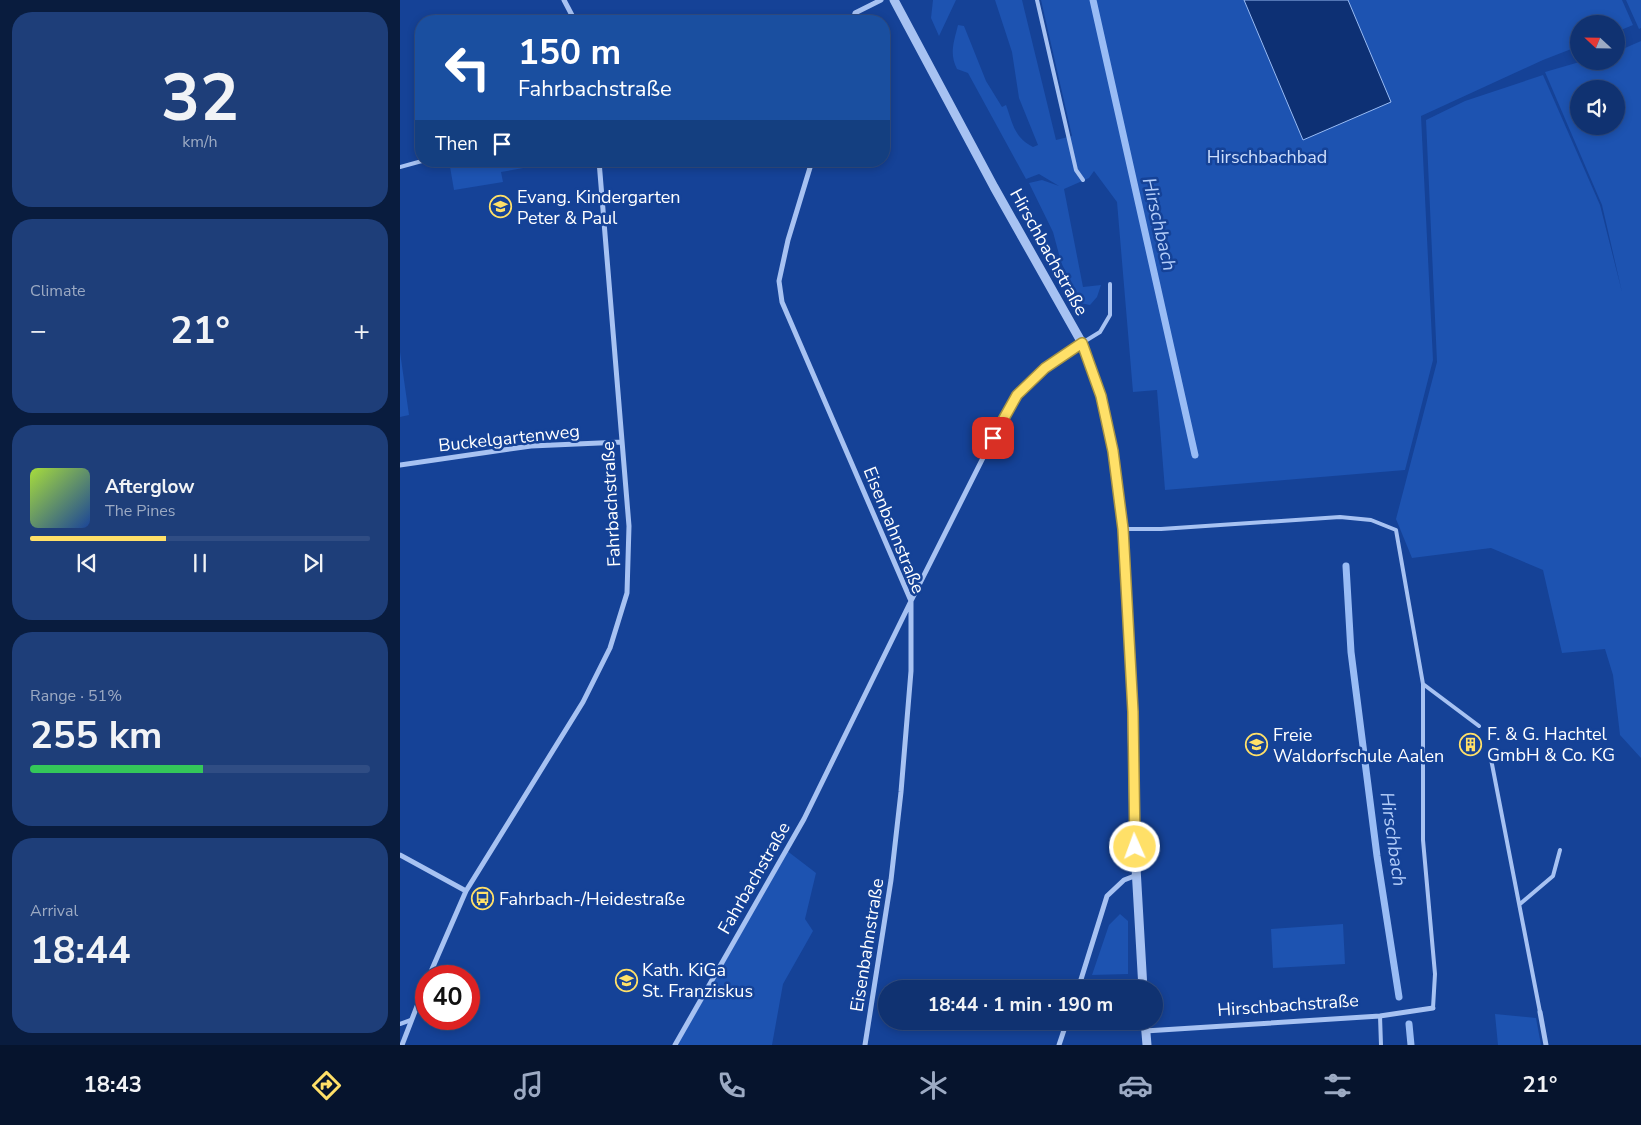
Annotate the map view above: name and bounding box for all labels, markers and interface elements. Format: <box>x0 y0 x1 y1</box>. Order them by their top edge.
north arrow <box>1570 15 1625 70</box>
map controls <box>1570 15 1625 135</box>
text: 150 m <box>518 29 621 76</box>
icon: left <box>435 35 500 100</box>
text: 32 <box>161 54 239 143</box>
text: Fahrbachstraße <box>518 74 672 104</box>
button: sound <box>1570 80 1625 135</box>
icon: arrive <box>488 130 516 158</box>
text: km/h <box>182 131 218 153</box>
text: Then <box>435 131 478 157</box>
park label: Hirschbachbad <box>1207 145 1327 169</box>
water label: Hirschbach <box>1136 175 1182 273</box>
street label: Hirschbachstraße <box>1004 184 1094 320</box>
place label: Evang. Kindergarten Peter & Paul <box>517 185 681 230</box>
school or university icon: Evang. Kindergarten Peter & Paul <box>489 195 513 219</box>
text: Climate <box>30 280 85 302</box>
text: 21° <box>170 305 230 356</box>
text: − <box>30 312 47 350</box>
text: + <box>353 312 370 350</box>
pin <box>972 417 1014 459</box>
street label: Buckelgartenweg <box>437 419 581 457</box>
icon: arrive <box>979 424 1007 452</box>
street label: Fahrbachstraße <box>596 441 626 567</box>
street label: Eisenbahnstraße <box>858 463 930 597</box>
text: Afterglow <box>105 474 195 500</box>
text: The Pines <box>105 500 175 522</box>
icon: previous <box>73 549 101 577</box>
icon: pause <box>186 549 214 577</box>
icon: next <box>299 549 327 577</box>
text: Range · 51% <box>30 685 122 707</box>
text: 255 km <box>30 710 162 761</box>
place label: F. & G. Hachtel GmbH & Co. KG <box>1487 722 1615 767</box>
place label: Freie Waldorfschule Aalen <box>1273 723 1444 768</box>
building icon: F. & G. Hachtel GmbH & Co. KG <box>1459 732 1483 756</box>
school or university icon: Freie Waldorfschule Aalen <box>1245 733 1269 757</box>
water label: Hirschbach <box>1374 790 1412 888</box>
street label: Fahrbachstraße <box>712 818 796 938</box>
position arrow <box>1108 820 1160 872</box>
street label: Eisenbahnstraße <box>845 876 889 1014</box>
bus stop icon: Fahrbach-/Heidestraße <box>471 887 495 911</box>
place label: Fahrbach-/Heidestraße <box>499 887 685 911</box>
text: Arrival <box>30 900 78 922</box>
text: 18:44 <box>30 925 131 976</box>
place label: Kath. KiGa St. Franziskus <box>642 958 753 1003</box>
speed limit sign: 40 <box>415 965 480 1030</box>
school or university icon: Kath. KiGa St. Franziskus <box>614 968 638 992</box>
street label: Hirschbachstraße <box>1217 988 1359 1022</box>
text: 18:44 · 1 min · 190 m <box>928 992 1113 1018</box>
icon: directions <box>309 1068 344 1103</box>
icon: music <box>511 1068 546 1103</box>
icon: phone <box>714 1068 749 1103</box>
icon: climate <box>916 1068 951 1103</box>
icon: car <box>1118 1068 1153 1103</box>
icon: filters <box>1320 1068 1355 1103</box>
text: 18:43 <box>84 1070 142 1100</box>
text: 21° <box>1523 1070 1557 1100</box>

